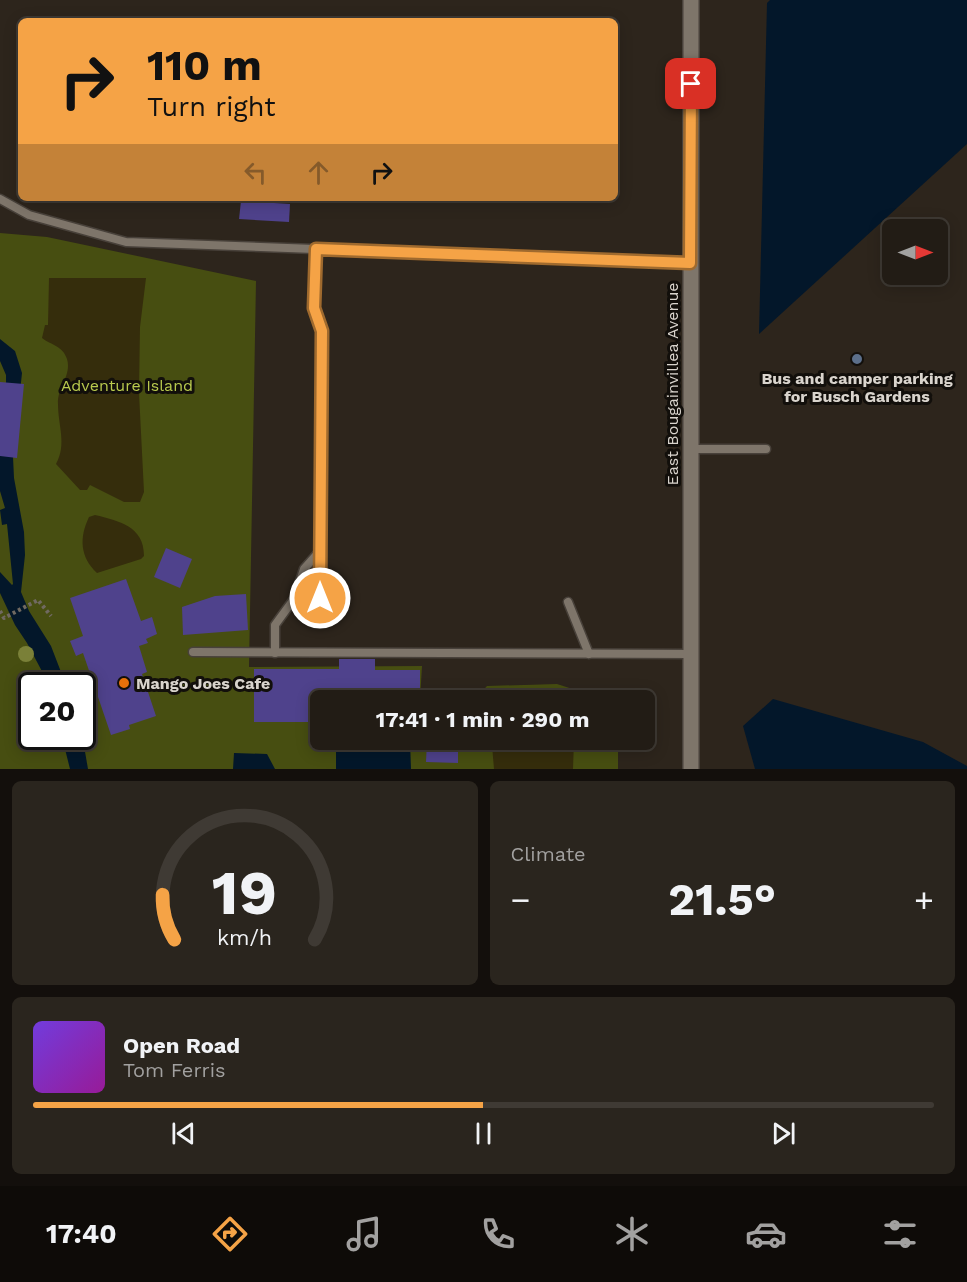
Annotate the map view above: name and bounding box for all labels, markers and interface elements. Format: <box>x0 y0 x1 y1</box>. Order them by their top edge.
text: 110 m <box>147 41 262 90</box>
icon: right <box>48 42 126 120</box>
pin <box>665 58 716 109</box>
icon: arrive <box>674 67 707 100</box>
text: Turn right <box>147 91 276 123</box>
icon: left <box>239 156 272 189</box>
icon: ahead <box>302 156 335 189</box>
icon: right <box>365 156 398 189</box>
north arrow <box>882 219 948 285</box>
map controls <box>882 219 948 285</box>
street label: East Bougainvillea Avenue <box>663 283 682 486</box>
marker: Bus and camper parking for Busch Gardens <box>850 352 864 366</box>
place label: Bus and camper parking for Busch Gardens <box>761 369 953 406</box>
park label: Adventure Island <box>61 376 193 395</box>
position arrow <box>288 566 352 630</box>
speed limit sign: 20 <box>18 672 96 750</box>
place label: Mango Joes Cafe <box>136 674 270 693</box>
marker: Mango Joes Cafe <box>117 676 131 690</box>
text: 17:41 · 1 min · 290 m <box>376 707 589 732</box>
text: Climate <box>511 842 586 866</box>
text: 19 <box>212 856 277 929</box>
text: 21.5° <box>668 873 776 926</box>
text: − <box>511 880 530 919</box>
text: + <box>914 880 934 919</box>
text: km/h <box>217 925 272 950</box>
text: Open Road <box>123 1033 240 1058</box>
text: Tom Ferris <box>123 1058 226 1082</box>
icon: previous <box>167 1117 200 1150</box>
icon: pause <box>467 1117 500 1150</box>
icon: next <box>767 1117 800 1150</box>
icon: directions <box>209 1213 251 1255</box>
icon: music <box>343 1213 385 1255</box>
icon: phone <box>477 1213 519 1255</box>
icon: climate <box>611 1213 653 1255</box>
icon: car <box>745 1213 787 1255</box>
icon: filters <box>879 1213 921 1255</box>
text: 17:40 <box>46 1218 117 1250</box>

